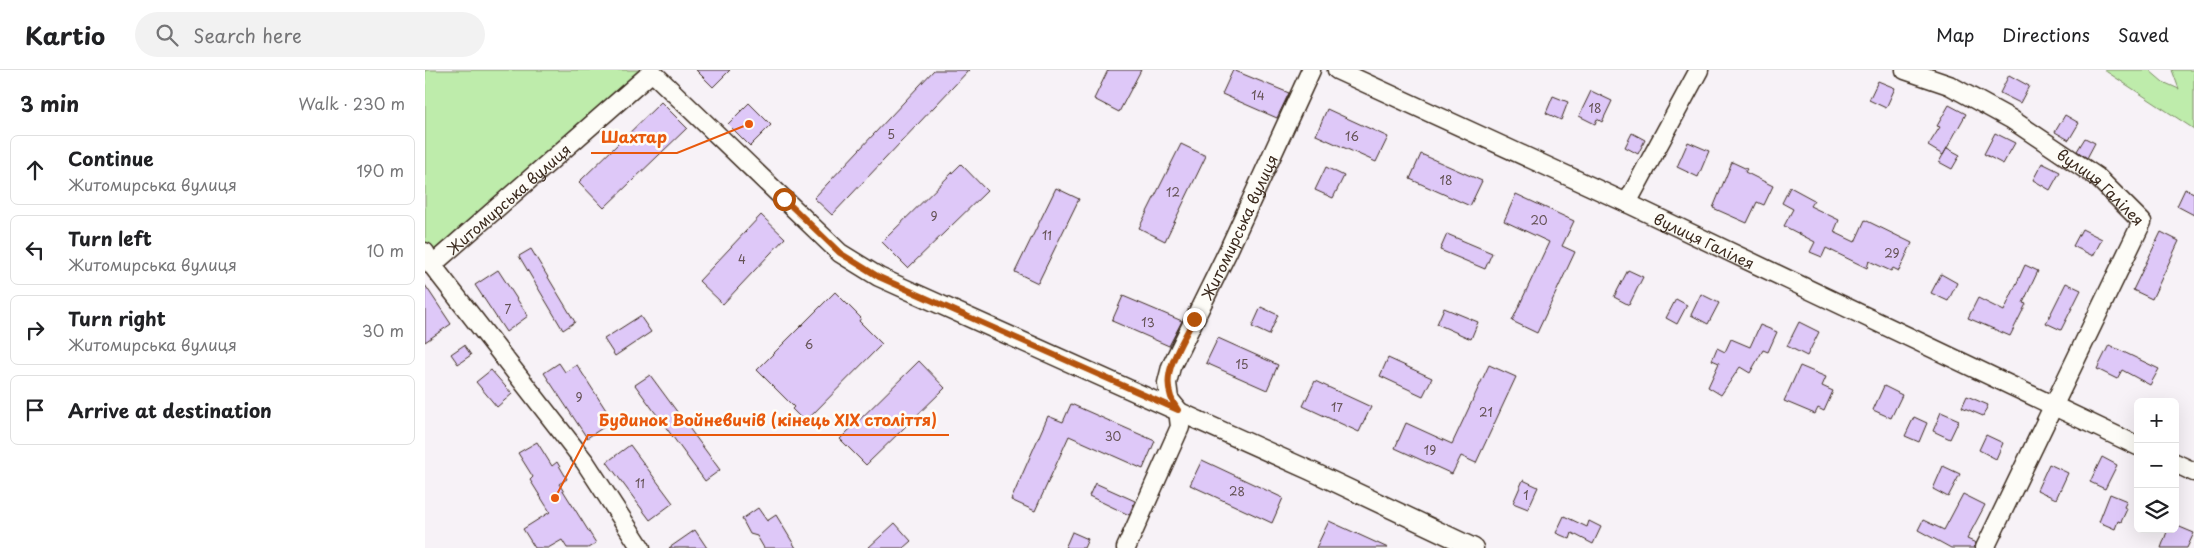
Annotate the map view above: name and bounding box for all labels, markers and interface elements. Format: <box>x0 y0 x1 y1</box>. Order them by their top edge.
search box <box>135 12 485 57</box>
text: Kartio <box>25 17 105 53</box>
icon: search <box>153 21 181 49</box>
text: Search here <box>193 21 302 49</box>
text: Map <box>1936 21 1974 48</box>
text: Directions <box>2002 21 2090 48</box>
text: Saved <box>2118 21 2169 48</box>
house number: 14 <box>1251 86 1265 104</box>
text: 3 min <box>20 87 79 119</box>
text: Walk · 230 m <box>298 91 405 115</box>
house number: 18 <box>1589 99 1601 117</box>
callout: Шахтар <box>591 122 677 153</box>
text: Шахтар <box>601 124 667 148</box>
house number: 5 <box>887 125 895 143</box>
house number: 16 <box>1345 127 1359 145</box>
street label: Житомирська вулиця <box>441 138 575 259</box>
street label: вулиця Галілея <box>2053 142 2150 230</box>
text: Continue <box>68 144 154 172</box>
street label: Житомирська вулиця <box>1194 150 1282 304</box>
icon: ahead <box>21 156 49 184</box>
text: 190 m <box>356 158 404 182</box>
house number: 18 <box>1440 171 1452 189</box>
text: Житомирська вулиця <box>68 172 237 196</box>
house number: 12 <box>1166 183 1180 201</box>
route start <box>773 188 796 211</box>
street label: вулиця Галілея <box>1650 206 1759 274</box>
house number: 9 <box>930 207 938 225</box>
house number: 20 <box>1530 211 1548 229</box>
text: Turn left <box>68 224 152 252</box>
house number: 11 <box>1042 226 1052 244</box>
icon: left <box>21 236 49 264</box>
text: 10 m <box>367 238 404 262</box>
house number: 29 <box>1884 244 1900 262</box>
house number: 4 <box>738 250 746 268</box>
text: Житомирська вулиця <box>68 252 237 276</box>
house number: 7 <box>505 300 512 318</box>
text: Turn right <box>68 304 166 332</box>
route end <box>1183 308 1206 331</box>
house number: 13 <box>1141 313 1155 331</box>
icon: right <box>21 316 49 344</box>
text: 30 m <box>362 318 404 342</box>
text: Житомирська вулиця <box>68 332 237 356</box>
house number: 6 <box>805 335 813 353</box>
house number: 15 <box>1235 355 1249 373</box>
house number: 9 <box>575 388 583 406</box>
icon: arrive <box>21 396 49 424</box>
text: Arrive at destination <box>68 396 272 424</box>
house number: 17 <box>1331 398 1343 416</box>
map controls <box>2134 398 2179 533</box>
button: + <box>2134 398 2179 443</box>
house number: 21 <box>1479 403 1493 421</box>
callout: Будинок Войневичів (кінець ХІХ століття) <box>588 404 949 435</box>
text: Будинок Войневичів (кінець ХІХ століття) <box>599 407 937 431</box>
house number: 30 <box>1105 427 1122 445</box>
house number: 19 <box>1424 441 1436 459</box>
button: − <box>2134 443 2179 488</box>
house number: 11 <box>635 474 645 492</box>
house number: 28 <box>1229 482 1245 500</box>
house number: 1 <box>1523 486 1529 504</box>
button: layers <box>2134 488 2179 533</box>

